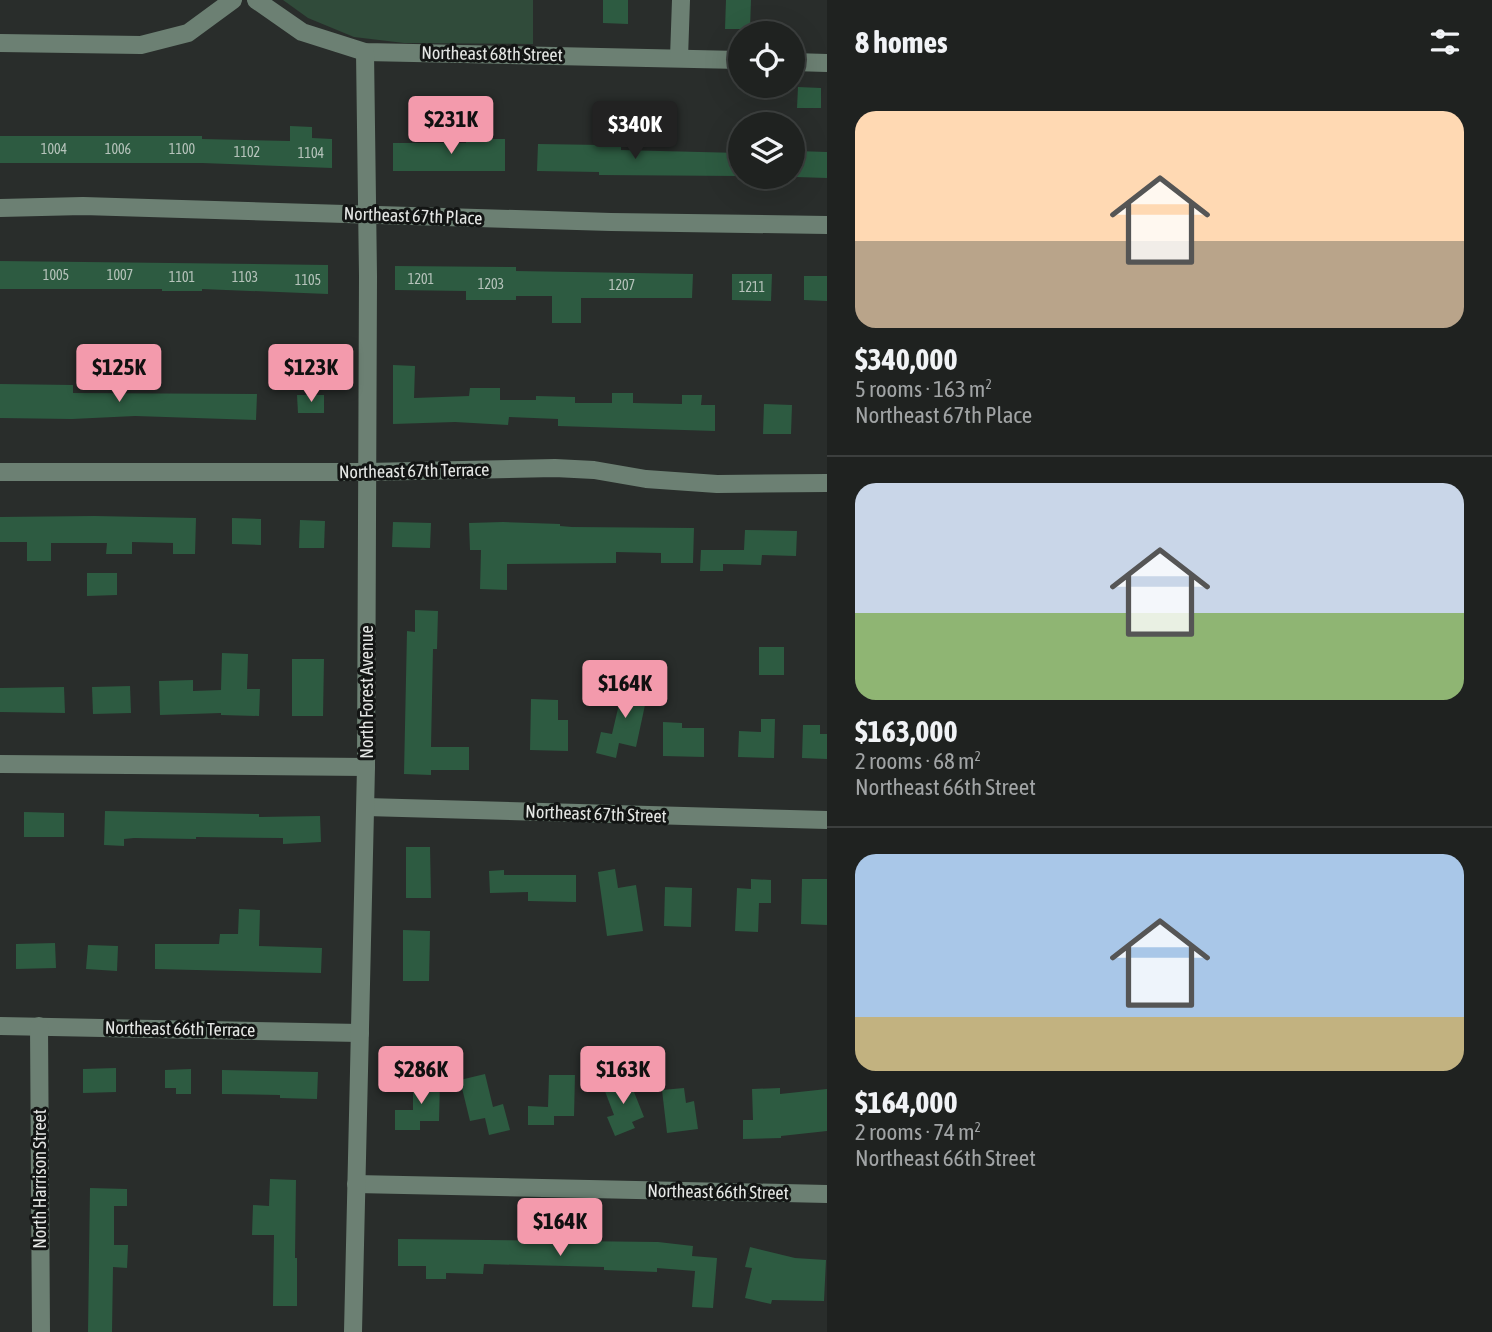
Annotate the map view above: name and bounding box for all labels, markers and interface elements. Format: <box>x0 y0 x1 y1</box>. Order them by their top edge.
map controls <box>728 21 805 189</box>
button: locate <box>728 21 805 98</box>
icon: filters <box>1426 23 1464 61</box>
text: 8 homes <box>855 25 948 59</box>
street label: Northeast 68th Street <box>421 42 563 65</box>
pin: $231K <box>402 96 500 156</box>
pin: $340K <box>586 102 684 161</box>
text: $231K <box>424 106 478 132</box>
text: $340K <box>608 111 662 137</box>
button: layers <box>728 112 805 189</box>
house number: 1004 <box>41 141 68 157</box>
house number: 1006 <box>105 141 132 157</box>
house number: 1100 <box>169 141 196 157</box>
house number: 1102 <box>234 144 260 160</box>
house number: 1104 <box>298 145 325 161</box>
icon: home <box>1097 157 1223 283</box>
street label: Northeast 67th Place <box>343 203 483 228</box>
house number: 1005 <box>43 267 69 283</box>
house number: 1007 <box>107 267 133 283</box>
house number: 1101 <box>169 269 195 285</box>
house number: 1103 <box>232 269 258 285</box>
house number: 1201 <box>408 271 434 287</box>
house number: 1105 <box>295 272 321 288</box>
house number: 1203 <box>478 276 504 292</box>
house number: 1207 <box>609 277 635 293</box>
house number: 1211 <box>739 279 765 295</box>
text: $340,000 <box>855 342 958 376</box>
pin: $125K <box>70 344 168 404</box>
pin: $123K <box>262 344 360 404</box>
text: $125K <box>92 354 146 380</box>
text: $123K <box>284 354 338 380</box>
text: 5 rooms · 163 m² <box>855 376 992 402</box>
text: Northeast 67th Place <box>855 402 1032 428</box>
street label: Northeast 67th Terrace <box>339 459 489 482</box>
icon: home <box>1097 529 1223 655</box>
street label: North Forest Avenue <box>356 625 377 759</box>
pin: $164K <box>576 660 674 720</box>
text: $164K <box>598 670 652 696</box>
text: $163,000 <box>855 714 958 748</box>
text: 2 rooms · 68 m² <box>855 748 981 774</box>
text: Northeast 66th Street <box>855 774 1036 800</box>
street label: Northeast 67th Street <box>525 801 667 826</box>
icon: home <box>1097 900 1223 1026</box>
street label: Northeast 66th Terrace <box>105 1017 255 1040</box>
pin: $286K <box>372 1046 470 1106</box>
pin: $163K <box>574 1046 672 1106</box>
text: $286K <box>394 1056 448 1082</box>
text: $163K <box>596 1056 650 1082</box>
text: $164,000 <box>855 1085 958 1119</box>
street label: North Harrison Street <box>29 1109 50 1249</box>
text: 2 rooms · 74 m² <box>855 1119 981 1145</box>
text: Northeast 66th Street <box>855 1145 1036 1171</box>
street label: Northeast 66th Street <box>647 1180 789 1203</box>
pin: $164K <box>511 1198 609 1258</box>
text: $164K <box>533 1208 587 1234</box>

